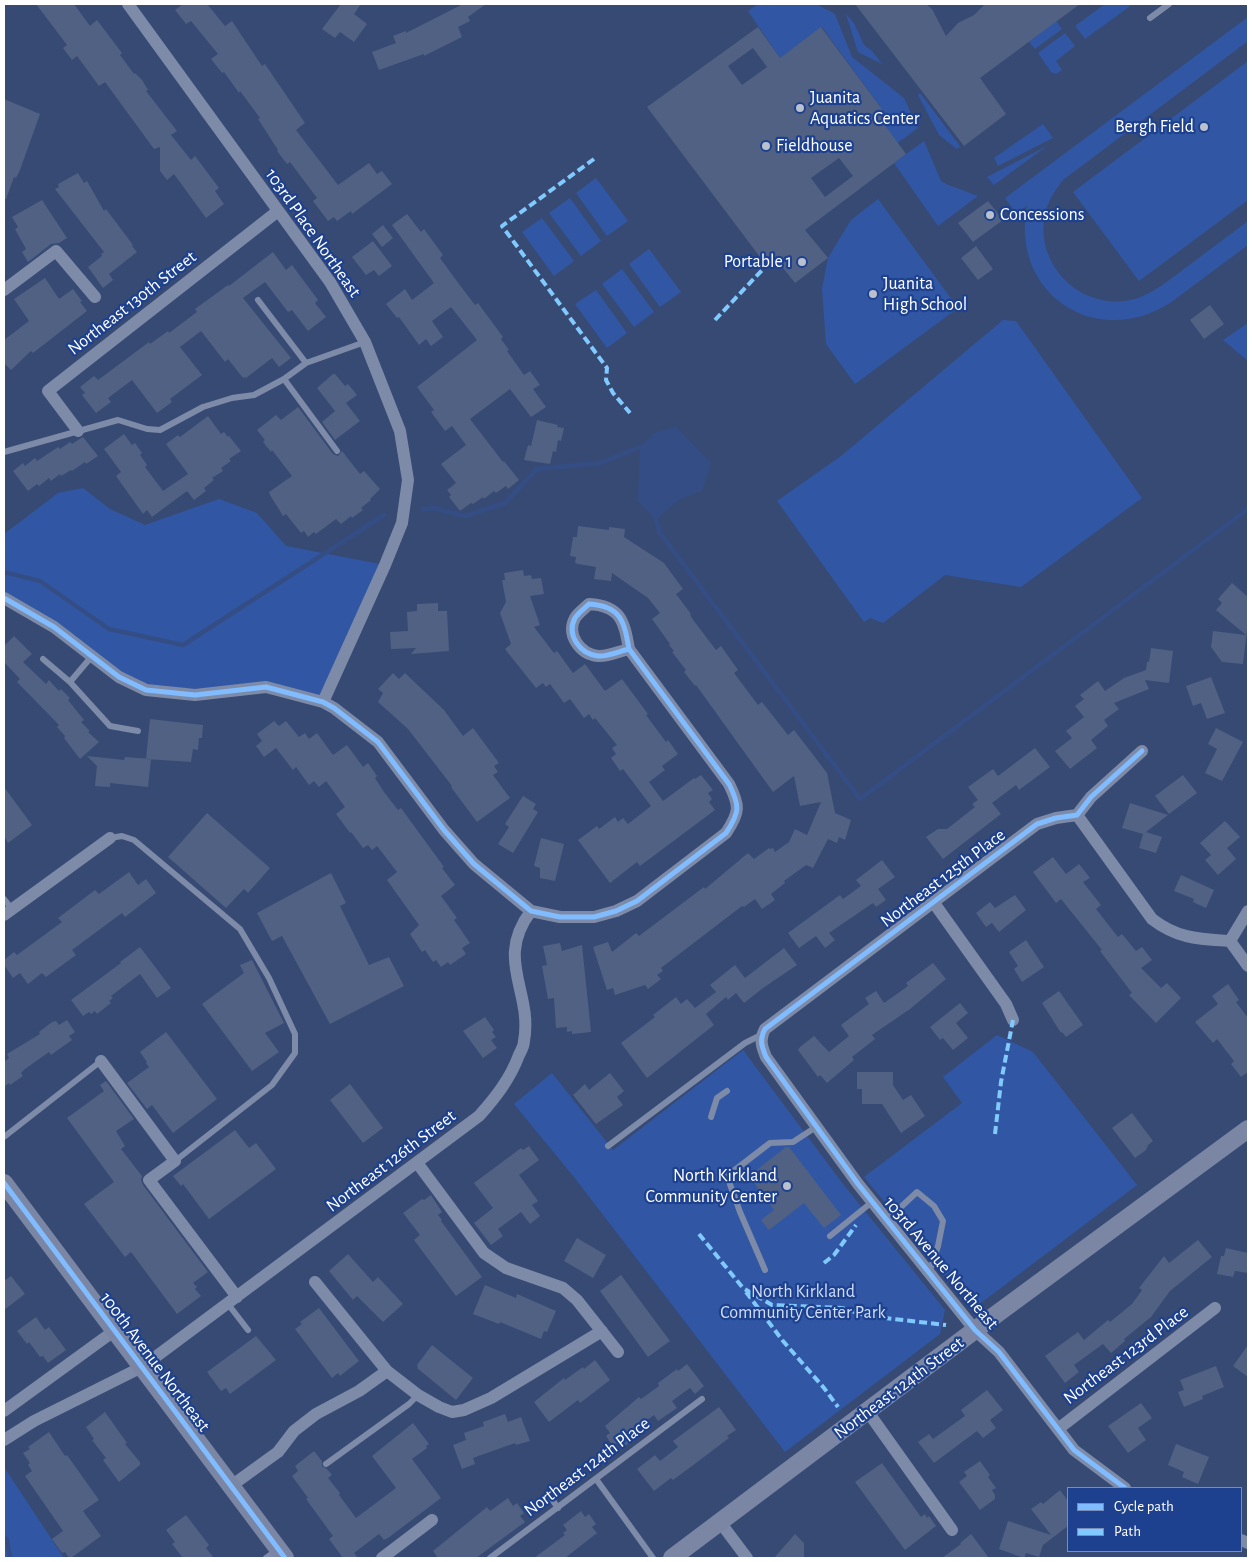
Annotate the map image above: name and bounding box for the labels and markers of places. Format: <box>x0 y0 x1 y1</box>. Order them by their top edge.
place label: Juanita Aquatics Center <box>810 87 920 130</box>
marker: Juanita Aquatics Center <box>794 102 806 114</box>
place label: Bergh Field <box>1115 116 1194 138</box>
marker: Bergh Field <box>1198 121 1210 133</box>
place label: Fieldhouse <box>776 135 853 157</box>
marker: Fieldhouse <box>760 140 772 152</box>
place label: Concessions <box>1000 204 1084 226</box>
marker: Concessions <box>984 209 996 221</box>
place label: Portable 1 <box>724 251 792 273</box>
marker: Portable 1 <box>796 256 808 268</box>
place label: Juanita High School <box>883 273 967 316</box>
marker: Juanita High School <box>867 288 879 300</box>
place label: North Kirkland Community Center <box>645 1165 777 1208</box>
marker: North Kirkland Community Center <box>781 1180 793 1192</box>

